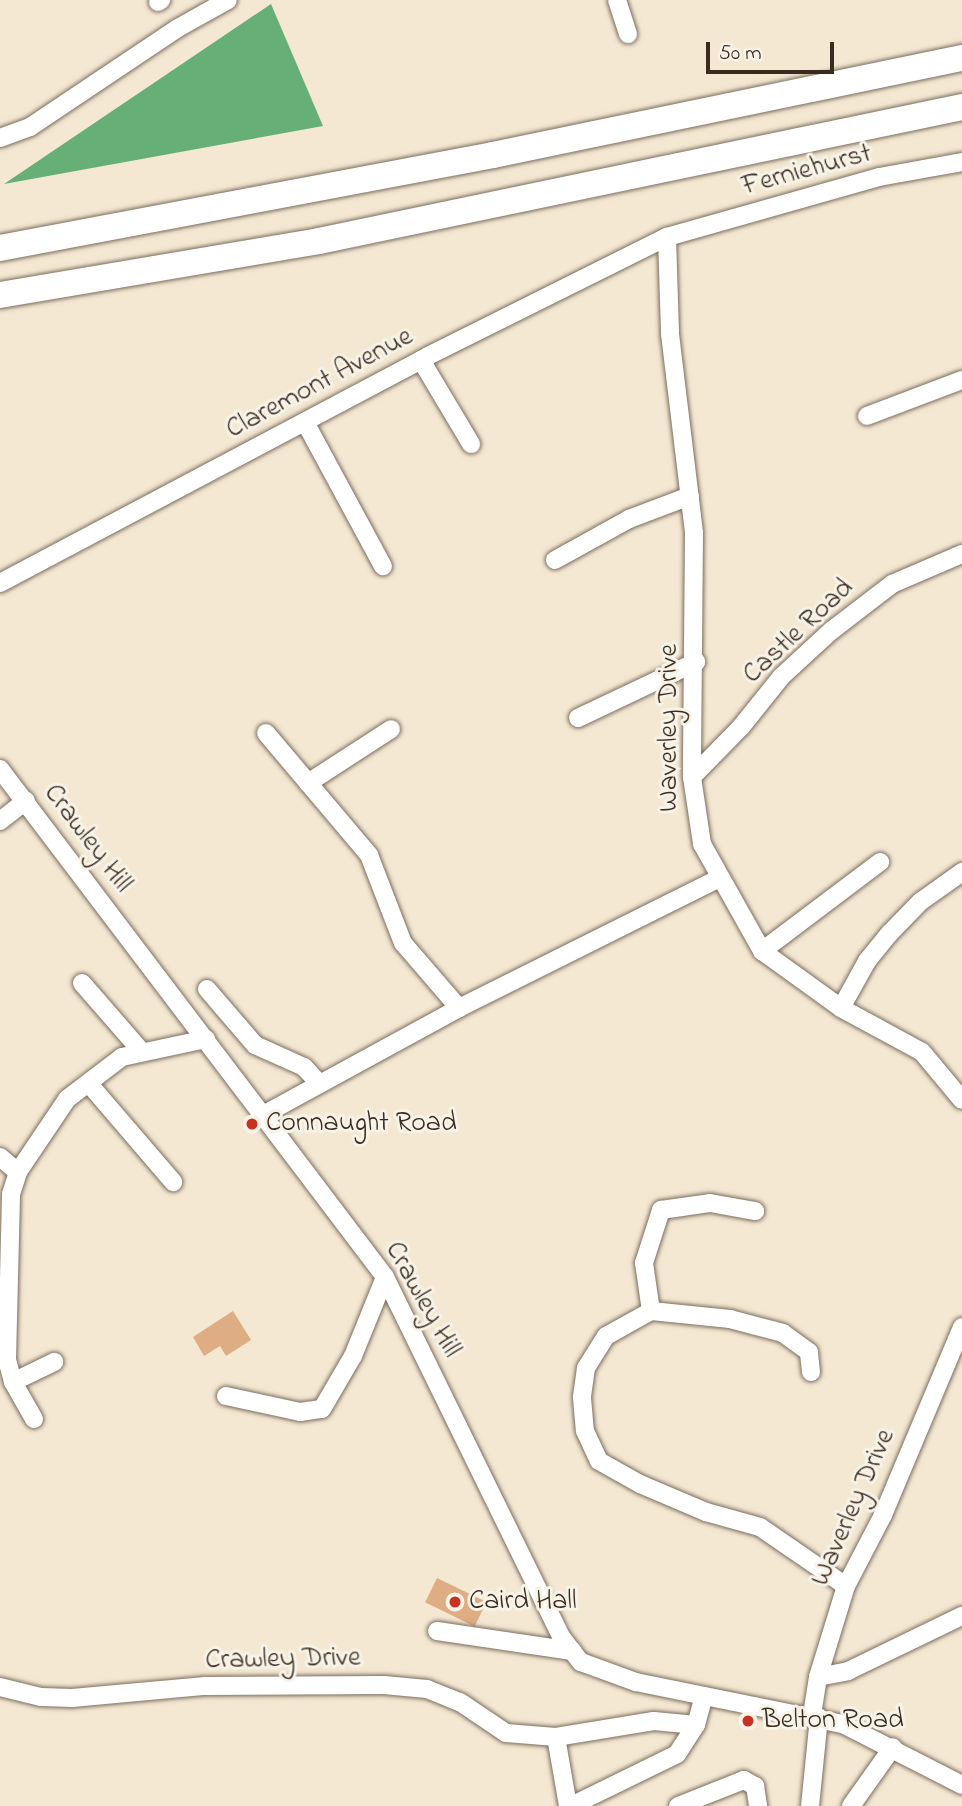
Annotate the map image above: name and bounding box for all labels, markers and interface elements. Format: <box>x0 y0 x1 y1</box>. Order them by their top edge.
scale bar <box>710 28 838 72</box>
text: 50 m <box>719 39 762 69</box>
street label: Ferniehurst <box>739 138 875 204</box>
street label: Claremont Avenue <box>221 321 419 447</box>
street label: Castle Road <box>737 572 861 692</box>
street label: Waverley Drive <box>653 644 687 812</box>
street label: Crawley Hill <box>35 778 139 900</box>
place label: Connaught Road <box>266 1107 457 1141</box>
marker: Connaught Road <box>244 1116 260 1132</box>
street label: Crawley Hill <box>376 1236 468 1364</box>
street label: Waverley Drive <box>804 1424 904 1592</box>
place label: Caird Hall <box>469 1585 577 1619</box>
marker: Caird Hall <box>447 1594 463 1610</box>
street label: Crawley Drive <box>205 1642 361 1678</box>
place label: Belton Road <box>762 1704 904 1738</box>
marker: Belton Road <box>740 1713 756 1729</box>

